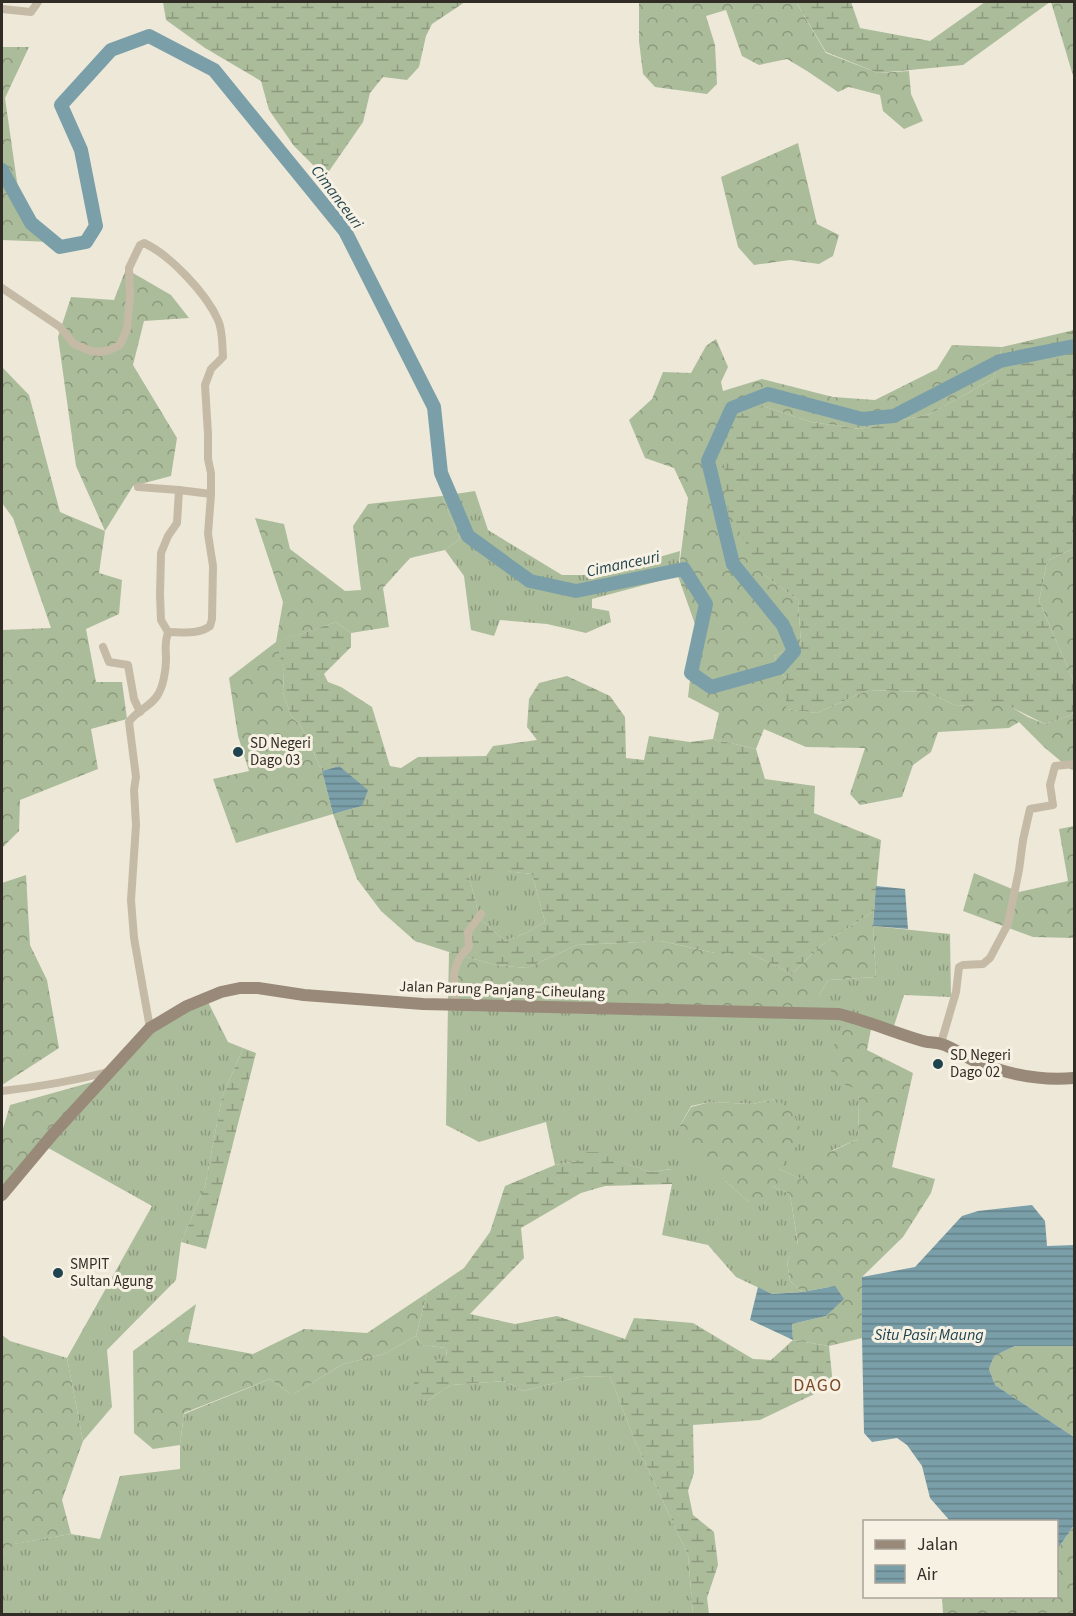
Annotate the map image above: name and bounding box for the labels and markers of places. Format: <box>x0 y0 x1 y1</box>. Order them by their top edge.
place label: SD Negeri Dago 03 <box>250 733 311 771</box>
marker: SD Negeri Dago 03 <box>231 745 245 759</box>
place label: SD Negeri Dago 02 <box>950 1045 1011 1083</box>
marker: SD Negeri Dago 02 <box>931 1057 945 1071</box>
place label: SMPIT Sultan Agung <box>70 1254 154 1292</box>
marker: SMPIT Sultan Agung <box>51 1266 65 1280</box>

